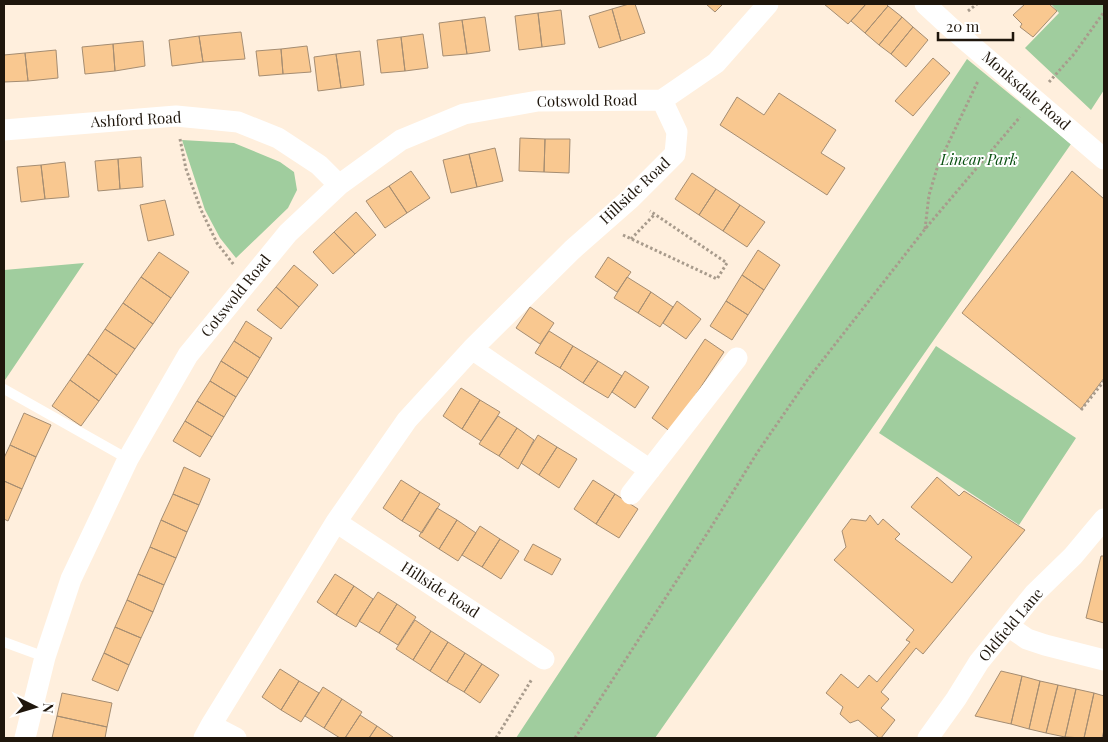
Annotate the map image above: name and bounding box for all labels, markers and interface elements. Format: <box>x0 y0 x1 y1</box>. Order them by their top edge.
scale bar <box>938 10 1013 42</box>
text: 20 m <box>946 16 980 36</box>
street label: Monksdale Road <box>978 46 1075 134</box>
street label: Cotswold Road <box>536 89 638 111</box>
street label: Ashford Road <box>89 107 182 131</box>
park label: Linear Park <box>939 149 1018 169</box>
street label: Hillside Road <box>595 152 674 228</box>
street label: Cotswold Road <box>196 250 275 341</box>
street label: Hillside Road <box>398 556 484 622</box>
street label: Oldfield Lane <box>974 583 1047 665</box>
north arrow <box>10 682 60 732</box>
text: N <box>39 702 58 714</box>

